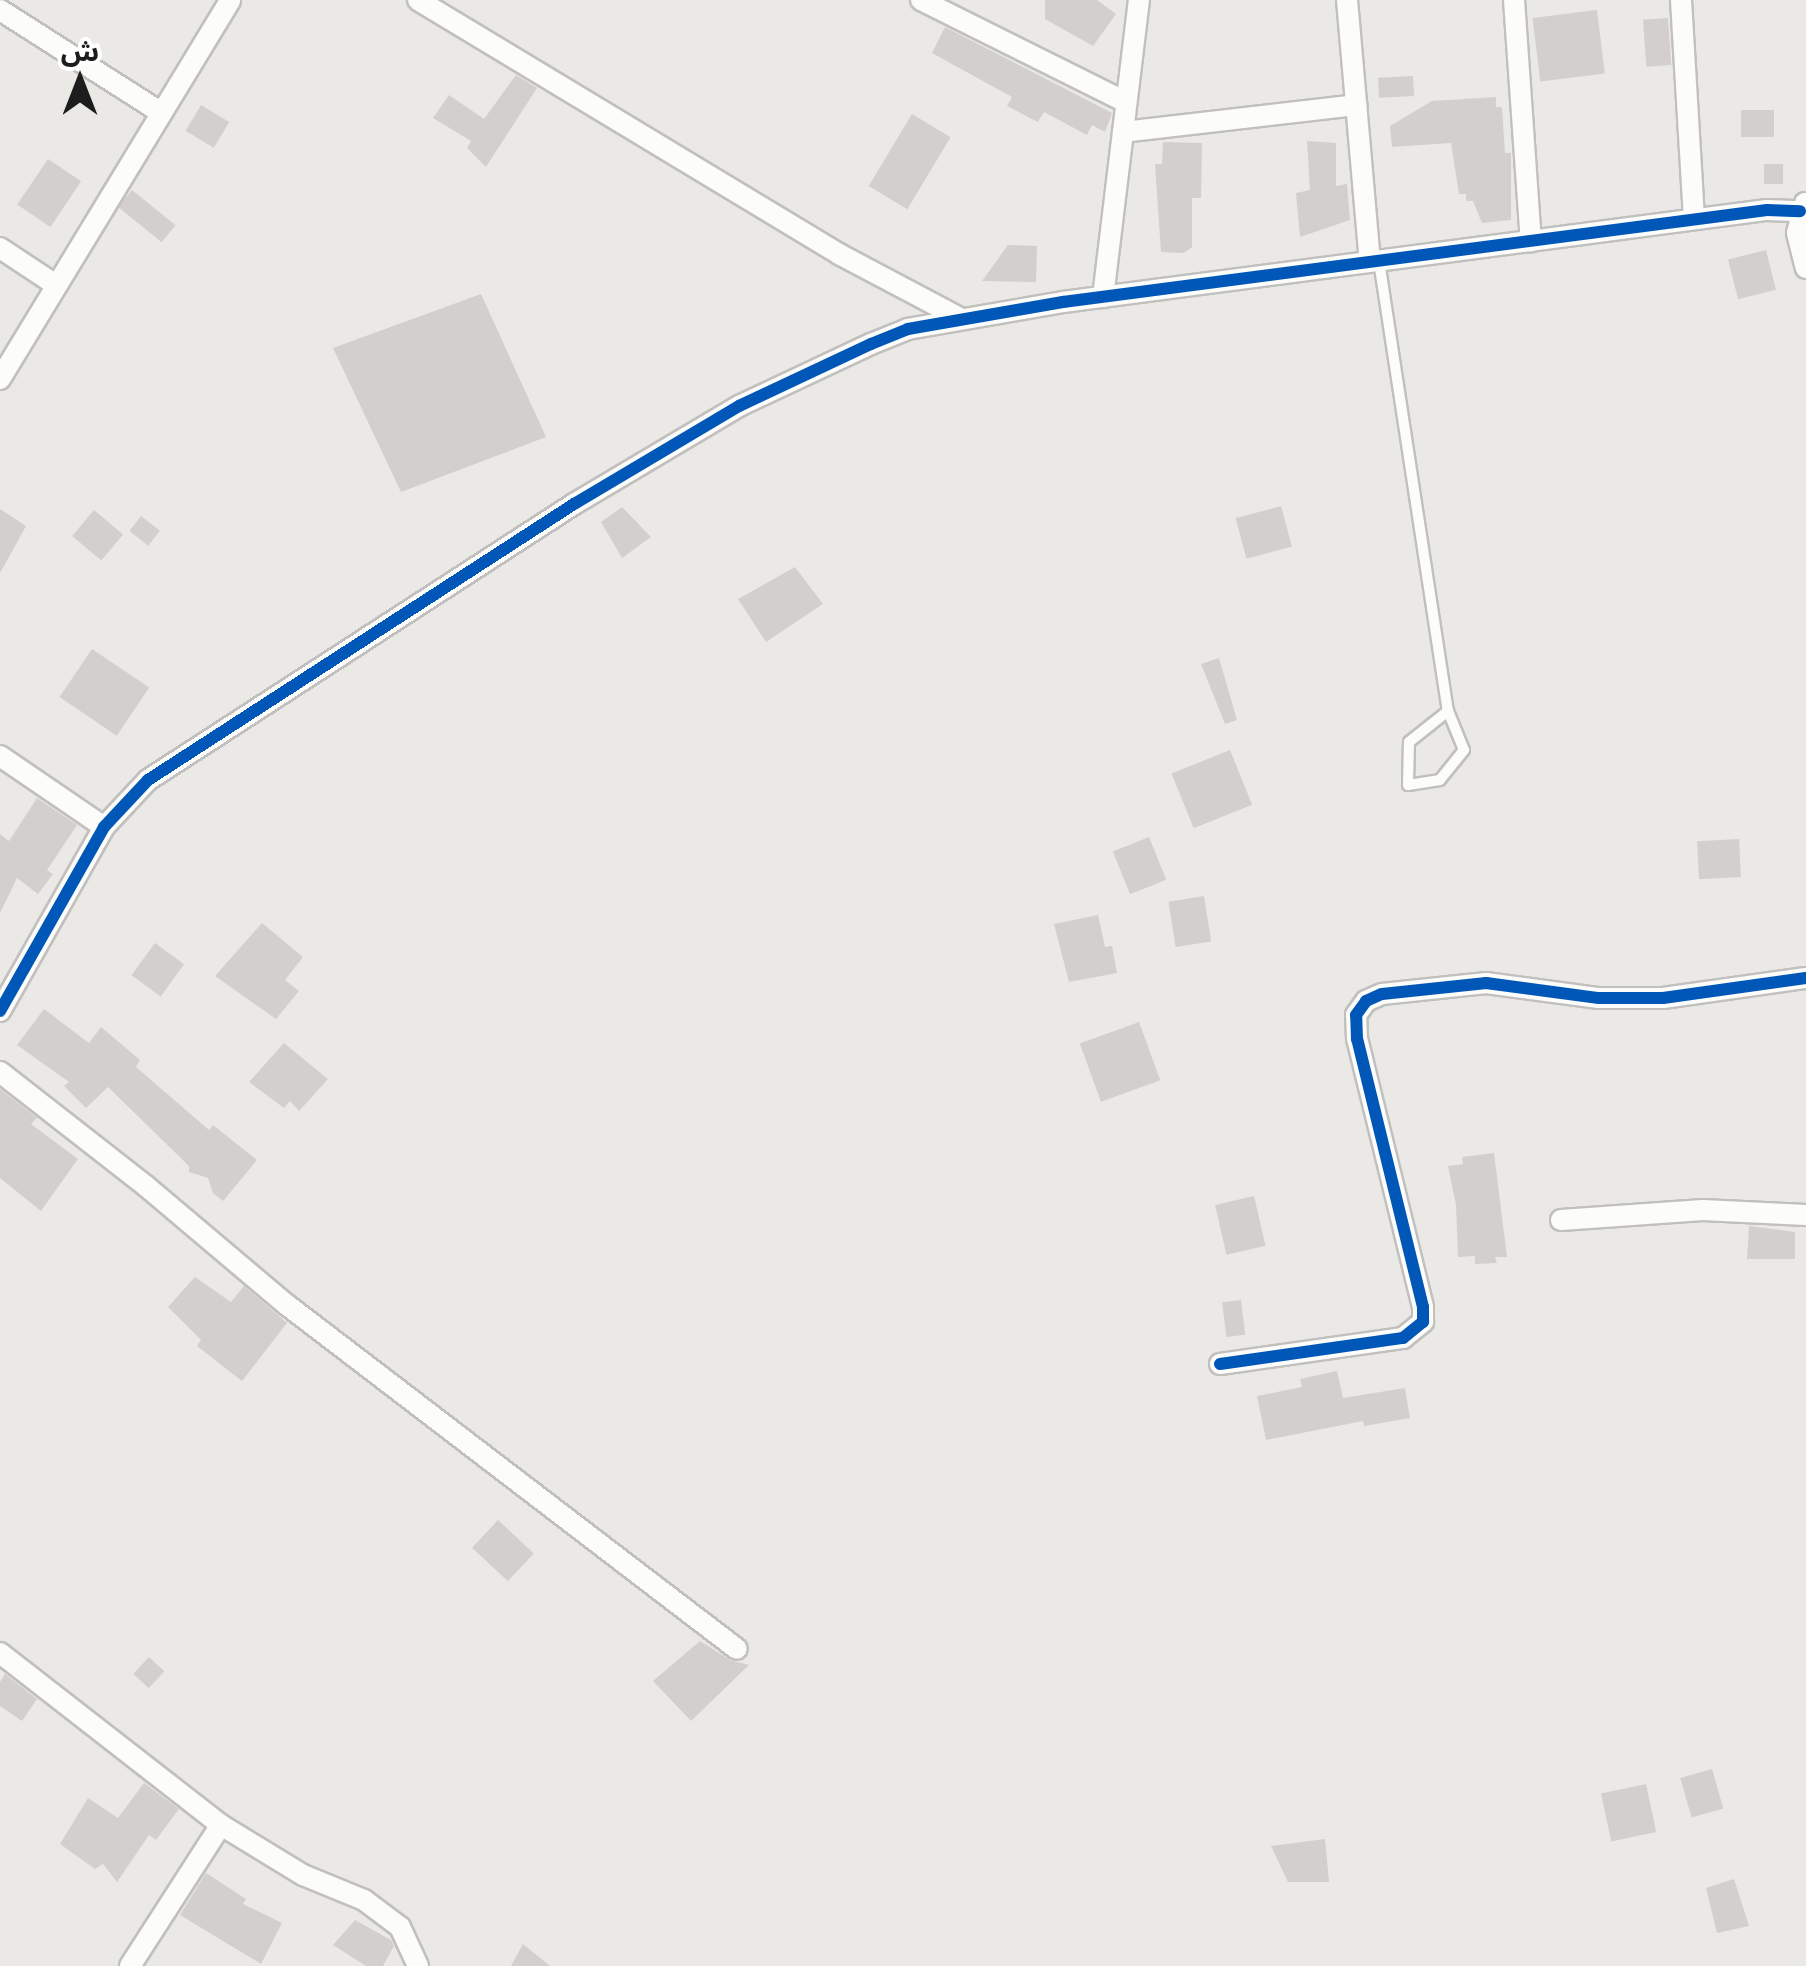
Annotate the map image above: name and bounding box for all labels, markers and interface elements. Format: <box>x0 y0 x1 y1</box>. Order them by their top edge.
north arrow <box>30 30 130 130</box>
text: ش <box>61 33 99 67</box>

